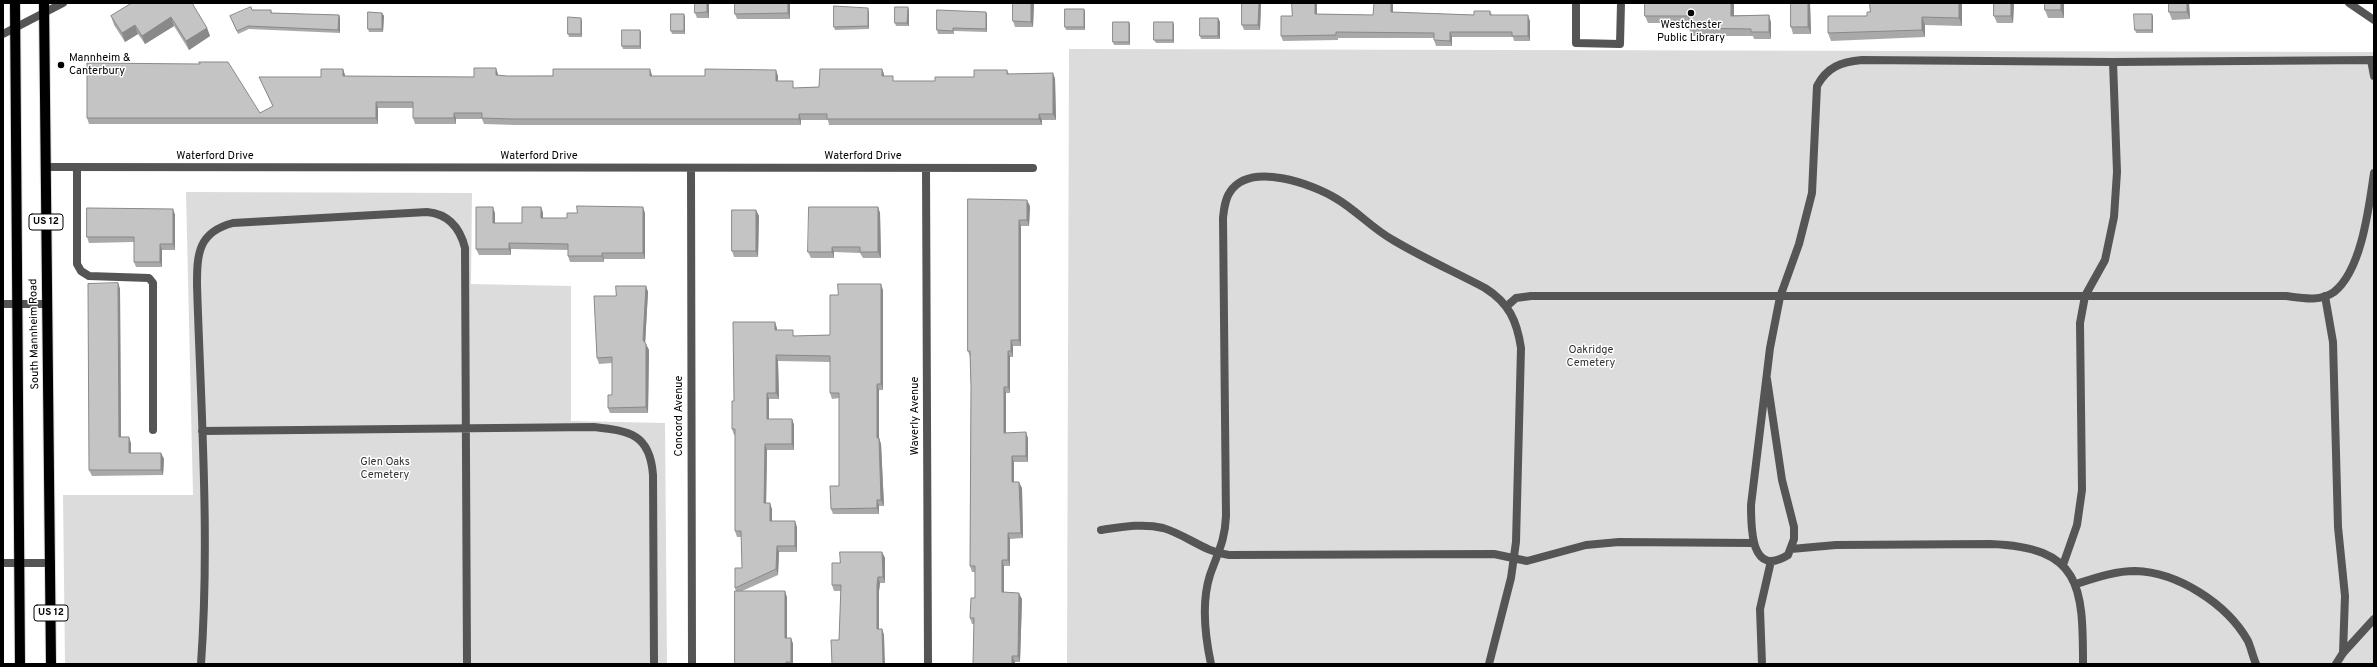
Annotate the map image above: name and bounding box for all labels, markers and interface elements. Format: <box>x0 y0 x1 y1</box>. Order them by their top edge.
marker: Westchester Public Library <box>1686 8 1696 18</box>
place label: Westchester Public Library <box>1657 19 1725 45</box>
place label: Mannheim & Canterbury <box>69 52 130 78</box>
marker: Mannheim & Canterbury <box>56 60 66 70</box>
street label: Waterford Drive <box>176 150 254 164</box>
street label: Waterford Drive <box>500 150 578 164</box>
street label: Waterford Drive <box>824 150 902 164</box>
road number: US 12 <box>29 214 63 230</box>
street label: South Mannheim Road <box>27 278 43 390</box>
park label: Oakridge Cemetery <box>1567 344 1615 370</box>
street label: Concord Avenue <box>673 376 687 456</box>
street label: Waverly Avenue <box>909 377 923 455</box>
park label: Glen Oaks Cemetery <box>360 456 410 482</box>
road number: US 12 <box>34 605 68 621</box>

